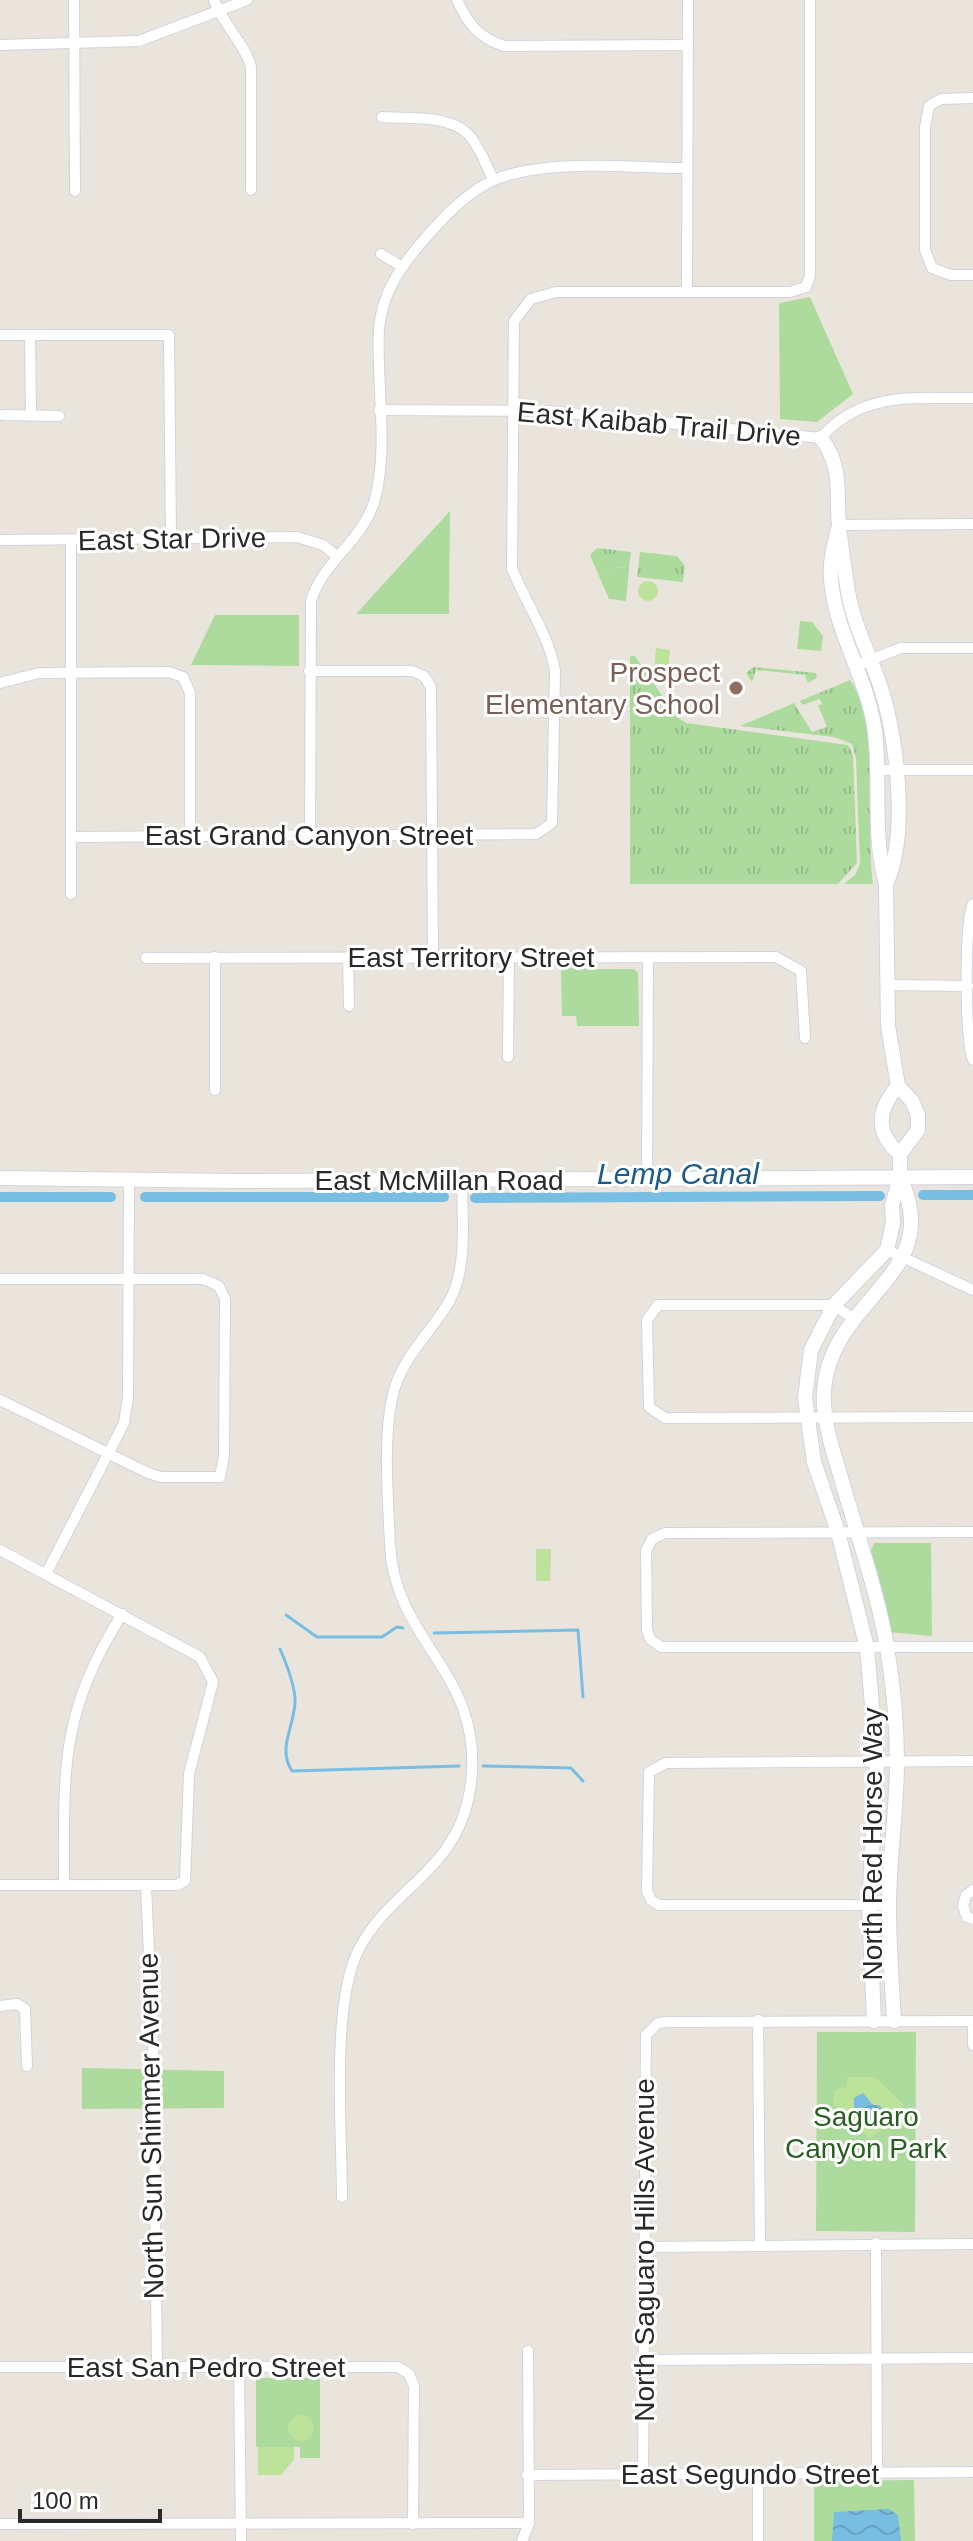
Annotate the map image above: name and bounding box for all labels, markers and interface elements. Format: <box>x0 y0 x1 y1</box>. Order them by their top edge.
street label: East Kaibab Trail Drive <box>516 396 802 452</box>
street label: East Star Drive <box>78 522 266 556</box>
place label: Prospect Elementary School <box>485 657 720 720</box>
marker: Prospect Elementary School <box>727 679 745 697</box>
street label: East Grand Canyon Street <box>145 820 473 851</box>
street label: East Territory Street <box>348 942 595 973</box>
water label: Lemp Canal <box>597 1157 760 1190</box>
street label: East McMillan Road <box>315 1165 563 1196</box>
street label: North Red Horse Way <box>857 1708 888 1980</box>
street label: North Sun Shimmer Avenue <box>132 1952 170 2300</box>
street label: North Saguaro Hills Avenue <box>629 2078 660 2422</box>
park label: Saguaro Canyon Park <box>785 2101 948 2164</box>
street label: East San Pedro Street <box>67 2352 346 2383</box>
street label: East Segundo Street <box>621 2459 879 2490</box>
scale bar <box>20 2473 160 2523</box>
text: 100 m <box>32 2487 99 2514</box>

